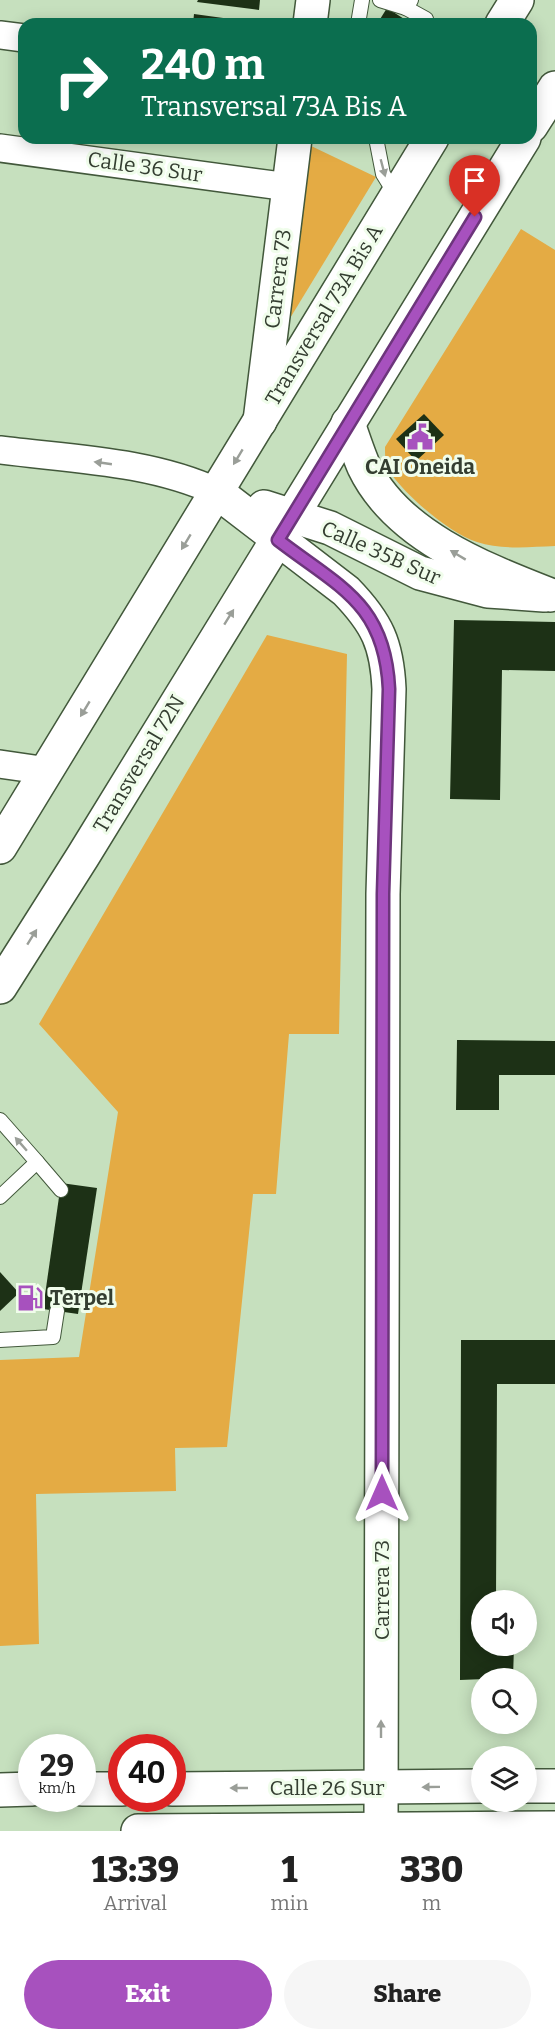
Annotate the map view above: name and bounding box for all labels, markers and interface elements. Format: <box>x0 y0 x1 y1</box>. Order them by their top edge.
text: 240 m <box>141 40 265 90</box>
icon: right <box>42 42 120 120</box>
text: Transversal 73A Bis A <box>141 91 407 123</box>
street label: Calle 36 Sur <box>86 146 204 188</box>
pin <box>449 155 500 217</box>
one-way arrow <box>379 159 388 177</box>
icon: arrive <box>458 164 491 197</box>
street label: Transversal 73A Bis A <box>260 220 388 410</box>
street label: Carrera 73 <box>259 228 297 330</box>
public building icon: CAI Oneida <box>405 422 435 452</box>
one-way arrow <box>232 449 243 465</box>
place label: CAI Oneida <box>365 454 475 480</box>
one-way arrow <box>93 459 112 468</box>
street label: Calle 35B Sur <box>317 515 445 591</box>
one-way arrow <box>181 534 192 550</box>
one-way arrow <box>450 550 466 561</box>
one-way arrow <box>223 609 234 625</box>
street label: Transversal 72N <box>88 690 190 838</box>
one-way arrow <box>80 701 91 717</box>
one-way arrow <box>26 929 37 946</box>
one-way arrow <box>15 1137 28 1152</box>
fuel station icon: Terpel <box>15 1283 45 1313</box>
place label: Terpel <box>50 1285 115 1311</box>
position arrow <box>350 1461 414 1525</box>
street label: Carrera 73 <box>369 1540 395 1640</box>
map controls <box>471 1590 537 1812</box>
button: sound <box>471 1590 537 1656</box>
button: search <box>471 1668 537 1734</box>
one-way arrow <box>376 1719 386 1738</box>
speed limit sign: 40 <box>108 1734 186 1812</box>
button: layers <box>471 1746 537 1812</box>
text: 29 <box>40 1748 74 1784</box>
street label: Calle 26 Sur <box>270 1775 384 1801</box>
text: km/h <box>38 1779 76 1797</box>
one-way arrow <box>422 1782 441 1792</box>
one-way arrow <box>229 1783 248 1793</box>
text: 13:39 <box>91 1848 179 1892</box>
text: 1 <box>281 1848 297 1892</box>
text: 330 <box>400 1848 464 1892</box>
text: Arrival <box>104 1891 167 1915</box>
text: min <box>271 1891 308 1915</box>
text: m <box>422 1891 441 1915</box>
button: Exit <box>24 1960 272 2029</box>
button: Share <box>284 1960 531 2029</box>

